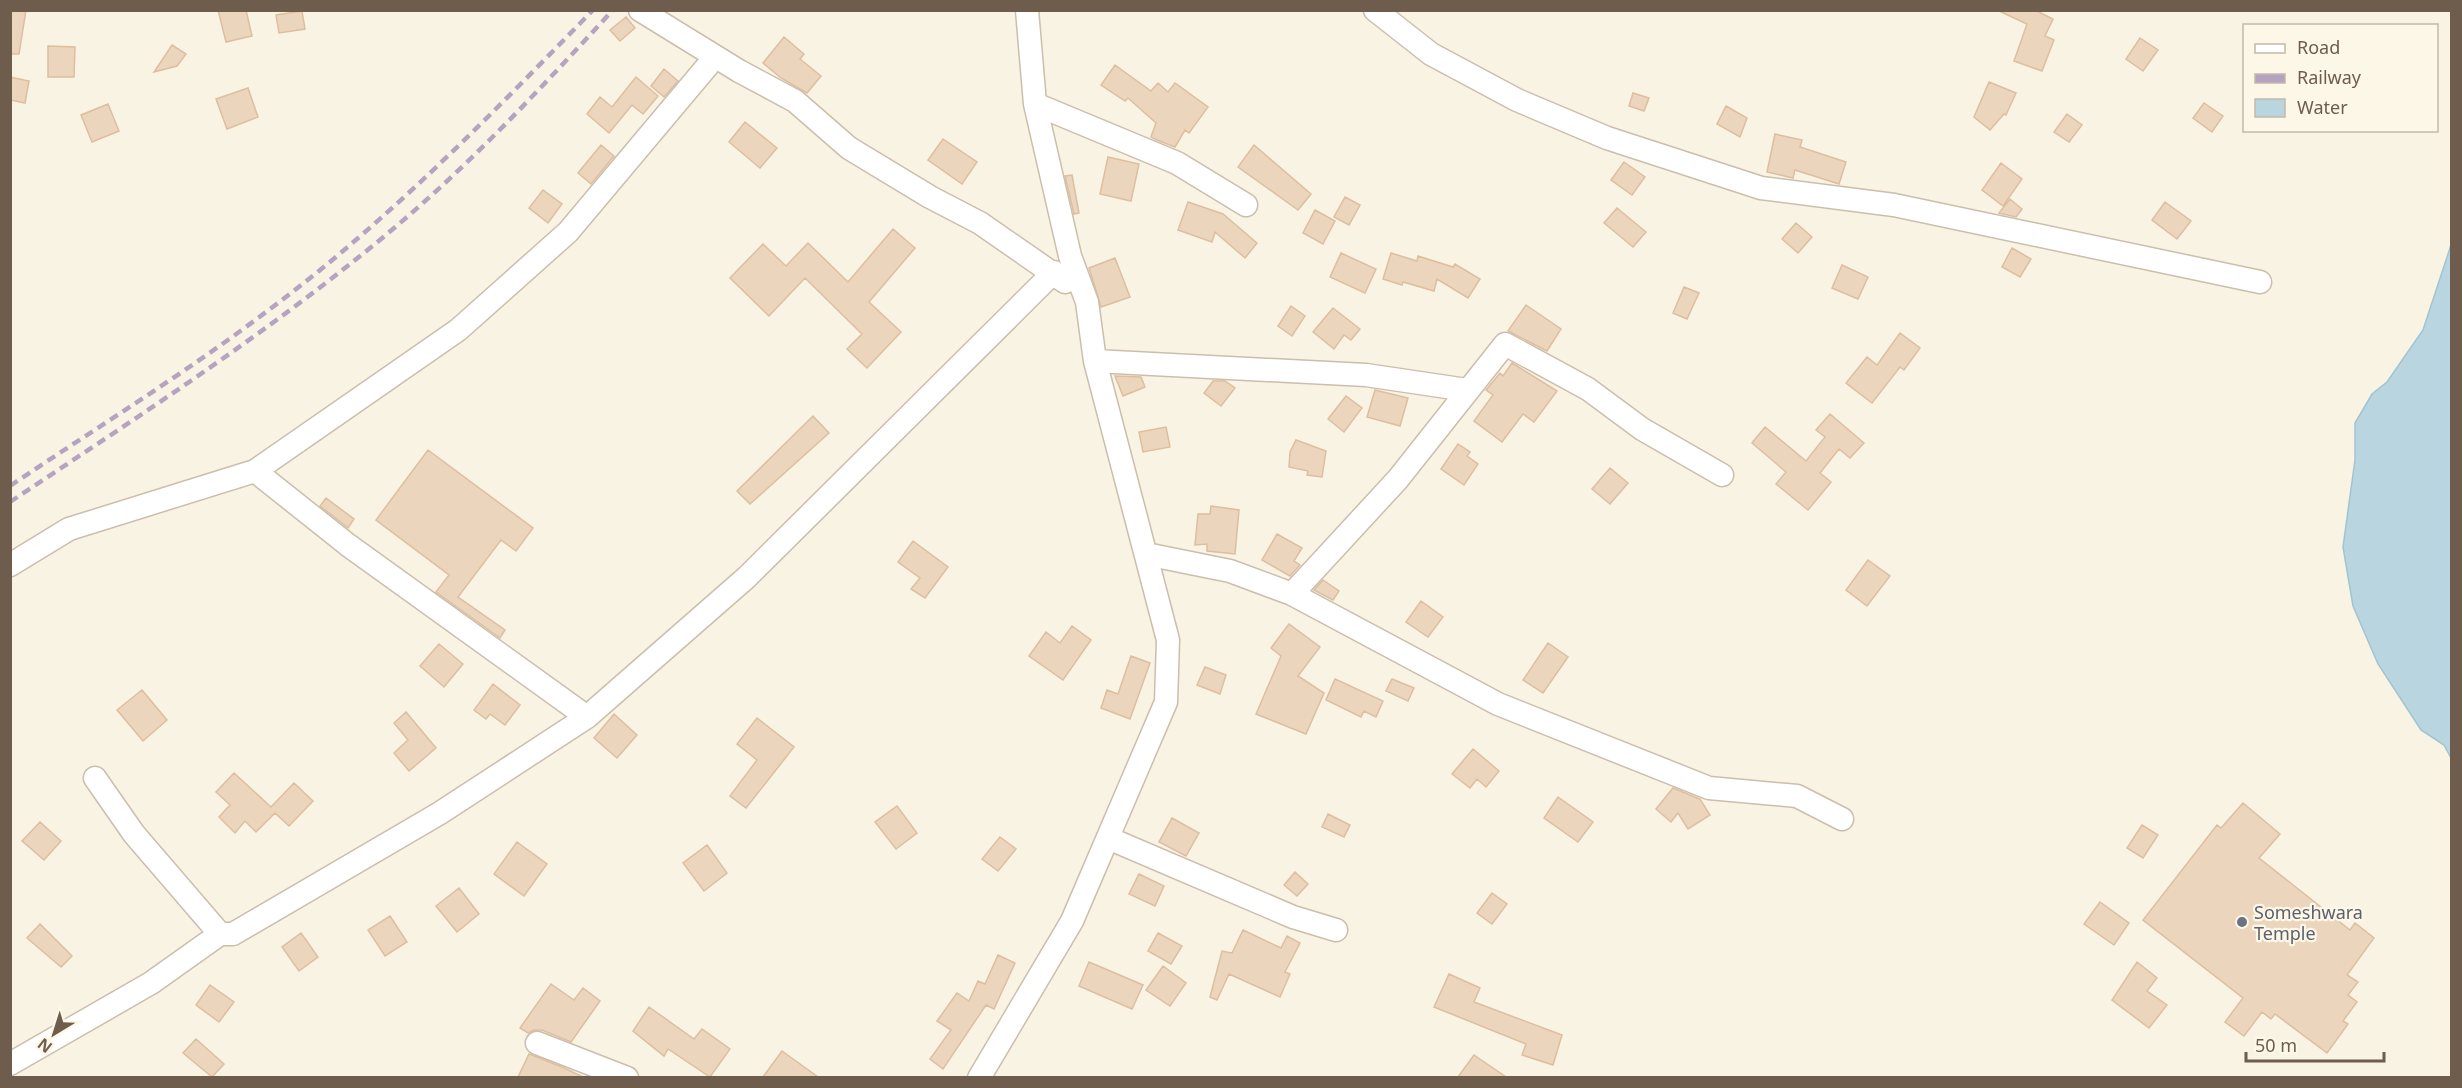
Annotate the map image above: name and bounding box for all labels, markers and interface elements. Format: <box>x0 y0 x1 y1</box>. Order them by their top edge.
legend <box>2243 24 2438 132</box>
text: Road <box>2297 35 2340 59</box>
text: Railway <box>2297 65 2362 89</box>
text: Water <box>2297 95 2348 119</box>
place label: Someshwara Temple <box>2254 900 2363 945</box>
marker: Someshwara Temple <box>2235 915 2249 929</box>
north arrow <box>24 1004 84 1064</box>
scale bar <box>2246 1025 2384 1063</box>
text: N <box>33 1033 57 1058</box>
text: 50 m <box>2255 1033 2297 1057</box>

